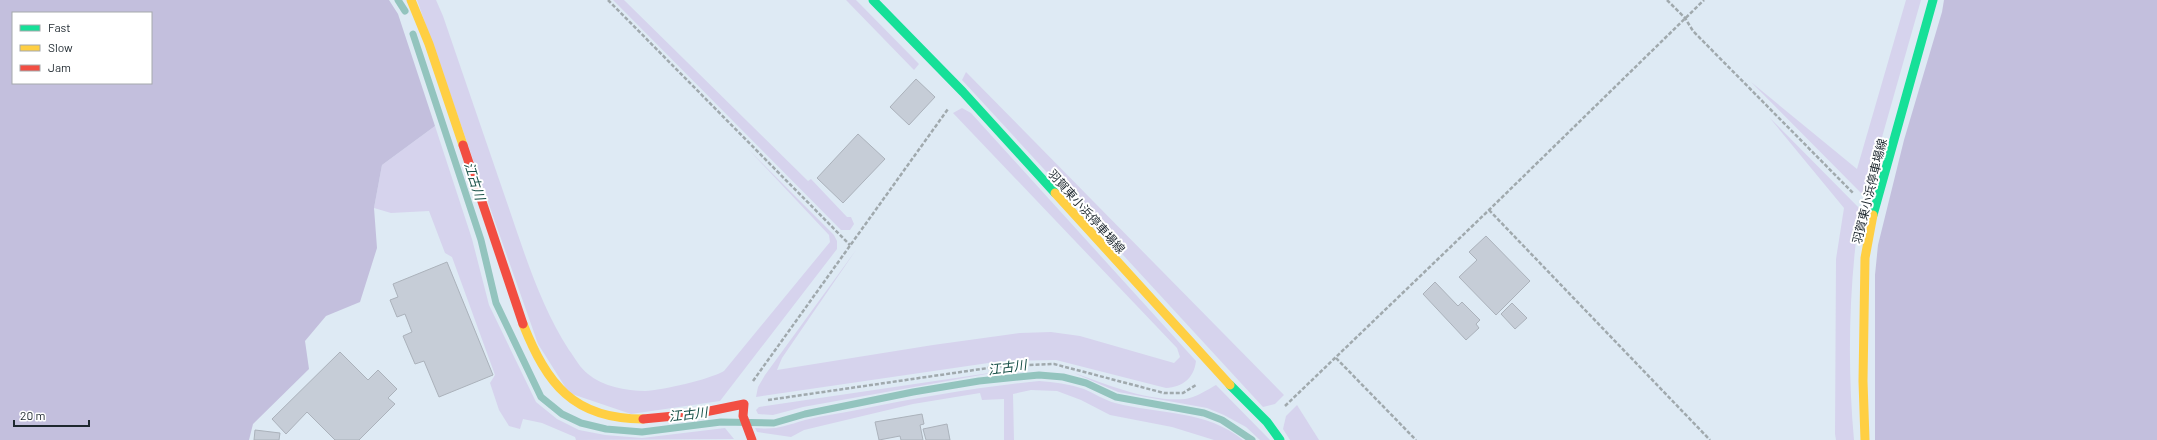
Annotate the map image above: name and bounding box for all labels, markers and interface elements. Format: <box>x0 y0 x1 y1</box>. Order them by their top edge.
legend <box>12 12 152 84</box>
text: Fast <box>48 20 71 34</box>
text: Slow <box>48 40 73 54</box>
text: Jam <box>48 60 71 74</box>
street label: 羽賀東小浜停車場線 <box>1849 137 1889 245</box>
water label: 江古川 <box>461 160 489 204</box>
street label: 羽賀東小浜停車場線 <box>1046 166 1128 256</box>
water label: 江古川 <box>987 356 1029 378</box>
scale bar <box>14 402 89 428</box>
water label: 江古川 <box>668 403 710 424</box>
text: 20 m <box>20 408 46 422</box>

